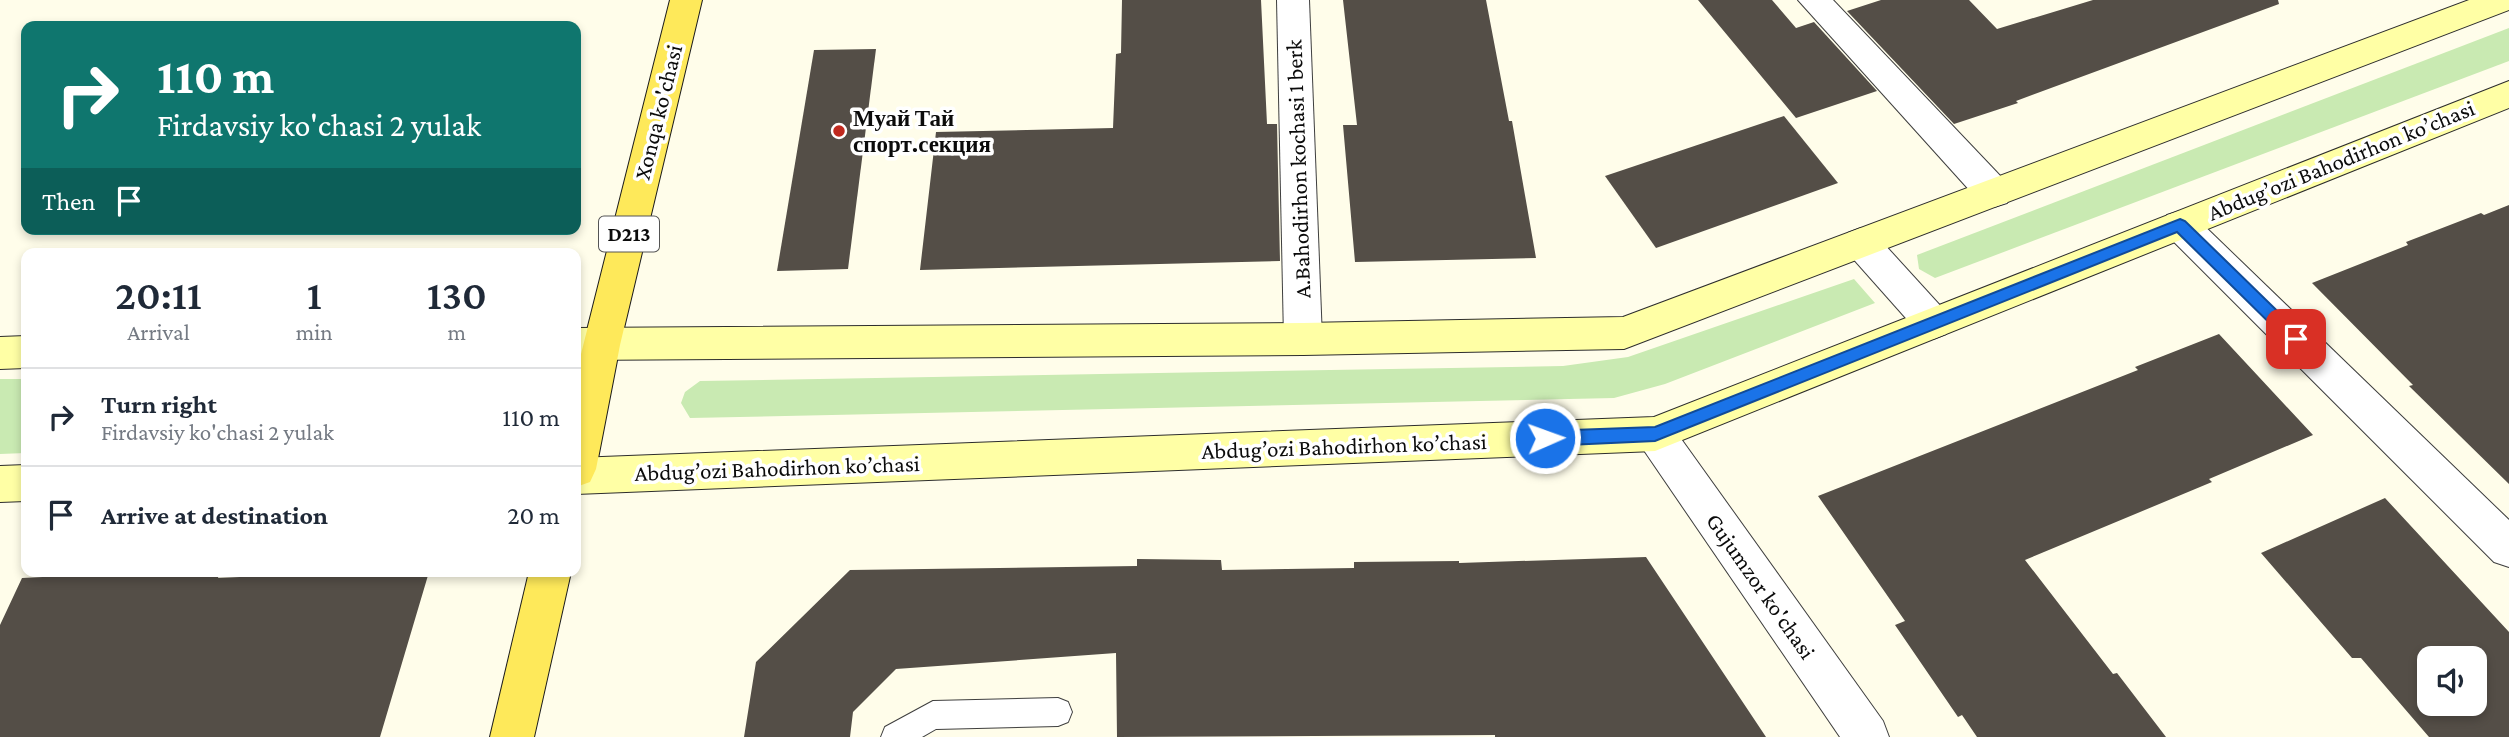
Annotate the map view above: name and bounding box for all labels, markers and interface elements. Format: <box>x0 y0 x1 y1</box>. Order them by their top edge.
street label: A.Bahodirhon kochasi 1 berk <box>1280 39 1316 299</box>
street label: Xonqa ko'chasi <box>629 42 687 182</box>
icon: right <box>42 49 133 140</box>
text: 110 m <box>157 49 274 104</box>
street label: Abdug’ozi Bahodirhon ko’chasi <box>2204 94 2478 226</box>
place label: Муай Тай спорт.секция <box>853 105 991 157</box>
text: Firdavsiy ko'chasi 2 yulak <box>157 107 481 143</box>
marker: Муай Тай спорт.секция <box>831 123 847 139</box>
icon: arrive <box>110 182 148 220</box>
text: Then <box>42 187 96 216</box>
road number: D213 <box>599 216 659 252</box>
text: 20:11 <box>115 271 202 318</box>
text: 1 <box>307 271 322 318</box>
text: 130 <box>427 271 487 318</box>
pin <box>2266 309 2326 369</box>
text: Arrival <box>127 319 190 345</box>
text: min <box>296 319 333 345</box>
text: m <box>448 319 466 345</box>
icon: arrive <box>2277 320 2315 358</box>
text: Turn right <box>101 390 217 419</box>
icon: right <box>42 398 80 436</box>
position arrow <box>1508 401 1582 475</box>
text: 110 m <box>502 403 560 432</box>
text: Firdavsiy ko'chasi 2 yulak <box>101 419 334 445</box>
street label: Abdug’ozi Bahodirhon ko’chasi <box>1201 428 1487 464</box>
street label: Abdug’ozi Bahodirhon ko’chasi <box>634 450 920 486</box>
icon: arrive <box>42 496 80 534</box>
text: Arrive at destination <box>101 501 328 530</box>
text: 20 m <box>507 501 560 530</box>
street label: Gujumzor ko'chasi <box>1701 508 1821 664</box>
map controls <box>2417 646 2487 716</box>
button: sound <box>2417 646 2487 716</box>

